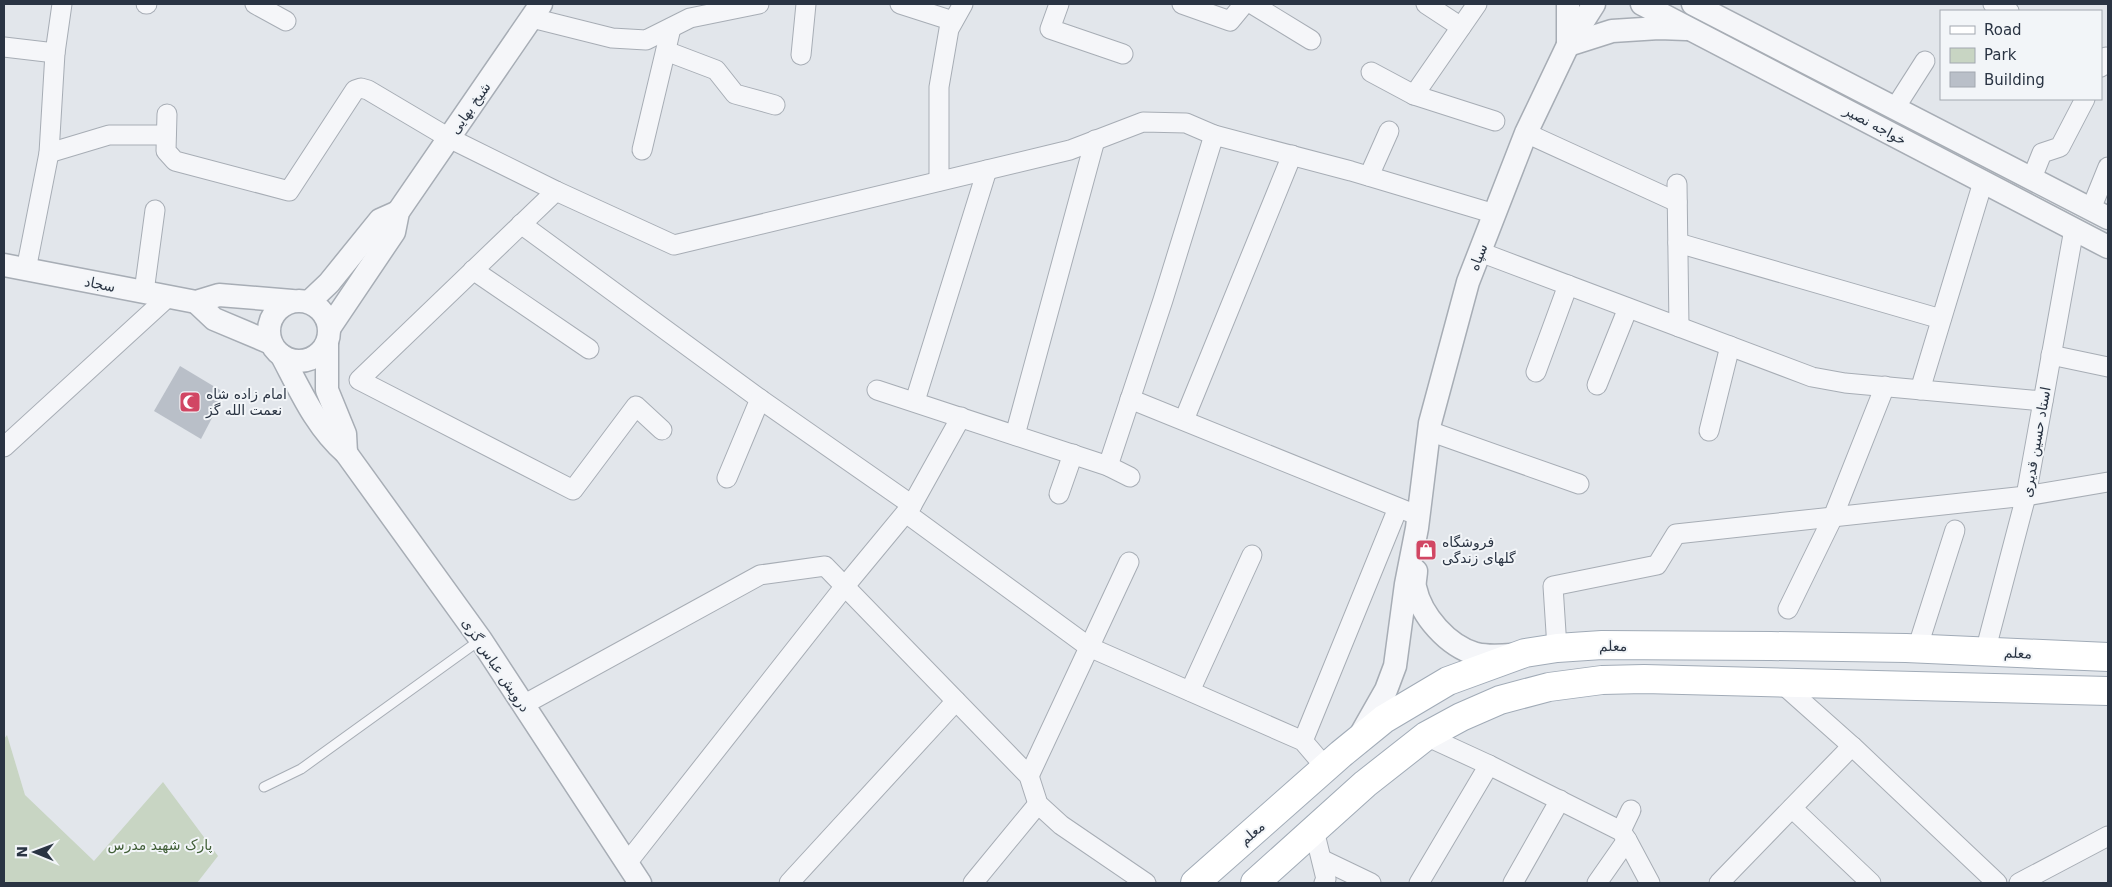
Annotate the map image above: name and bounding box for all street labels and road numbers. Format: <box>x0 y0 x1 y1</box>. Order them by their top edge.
street label: شیخ بهایی <box>446 79 494 138</box>
street label: خواجه نصیر <box>1840 101 1909 149</box>
street label: سپاه <box>1466 241 1491 273</box>
street label: سجاد <box>83 273 117 295</box>
street label: استاد حسین قدیری <box>2018 386 2055 499</box>
street label: درویش عباس گزی <box>458 615 533 716</box>
street label: معلم <box>1599 638 1627 655</box>
street label: معلم <box>2003 644 2033 663</box>
street label: معلم <box>1236 818 1269 849</box>

